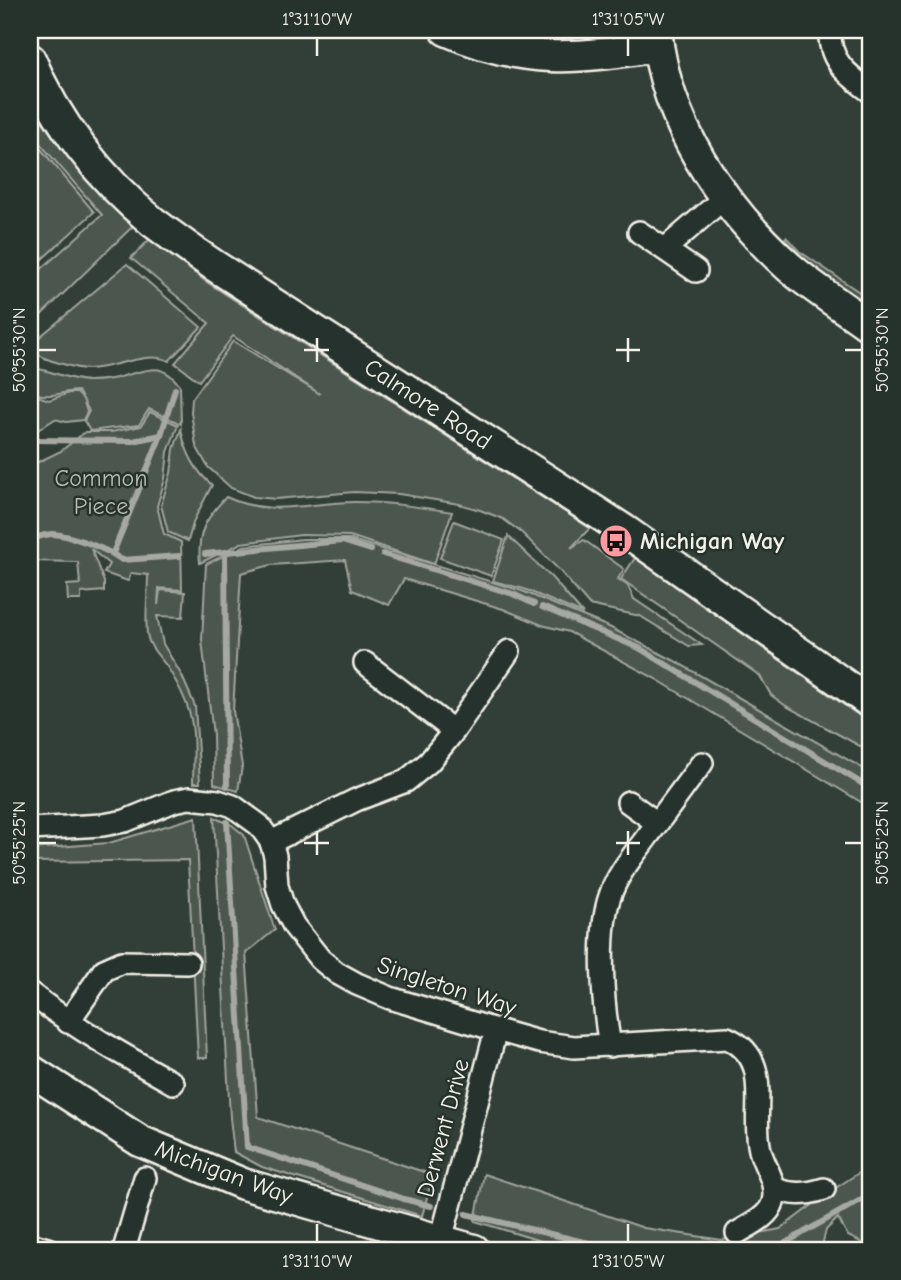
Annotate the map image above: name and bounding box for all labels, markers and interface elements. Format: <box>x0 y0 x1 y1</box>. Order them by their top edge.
text: 1°31'10"W <box>282 9 352 30</box>
text: 1°31'05"W <box>592 9 665 30</box>
text: 50°55'30"N <box>9 307 30 393</box>
text: 50°55'30"N <box>872 307 893 393</box>
street label: Calmore Road <box>359 353 497 455</box>
park label: Common Piece <box>54 464 148 520</box>
bus stop icon: Michigan Way <box>597 522 635 560</box>
place label: Michigan Way <box>640 527 784 555</box>
text: 50°55'25"N <box>9 801 30 885</box>
text: 50°55'25"N <box>872 801 893 885</box>
street label: Singleton Way <box>374 950 520 1022</box>
street label: Derwent Drive <box>411 1056 475 1200</box>
street label: Michigan Way <box>151 1134 297 1210</box>
text: 1°31'10"W <box>282 1251 352 1272</box>
text: 1°31'05"W <box>592 1251 665 1272</box>

